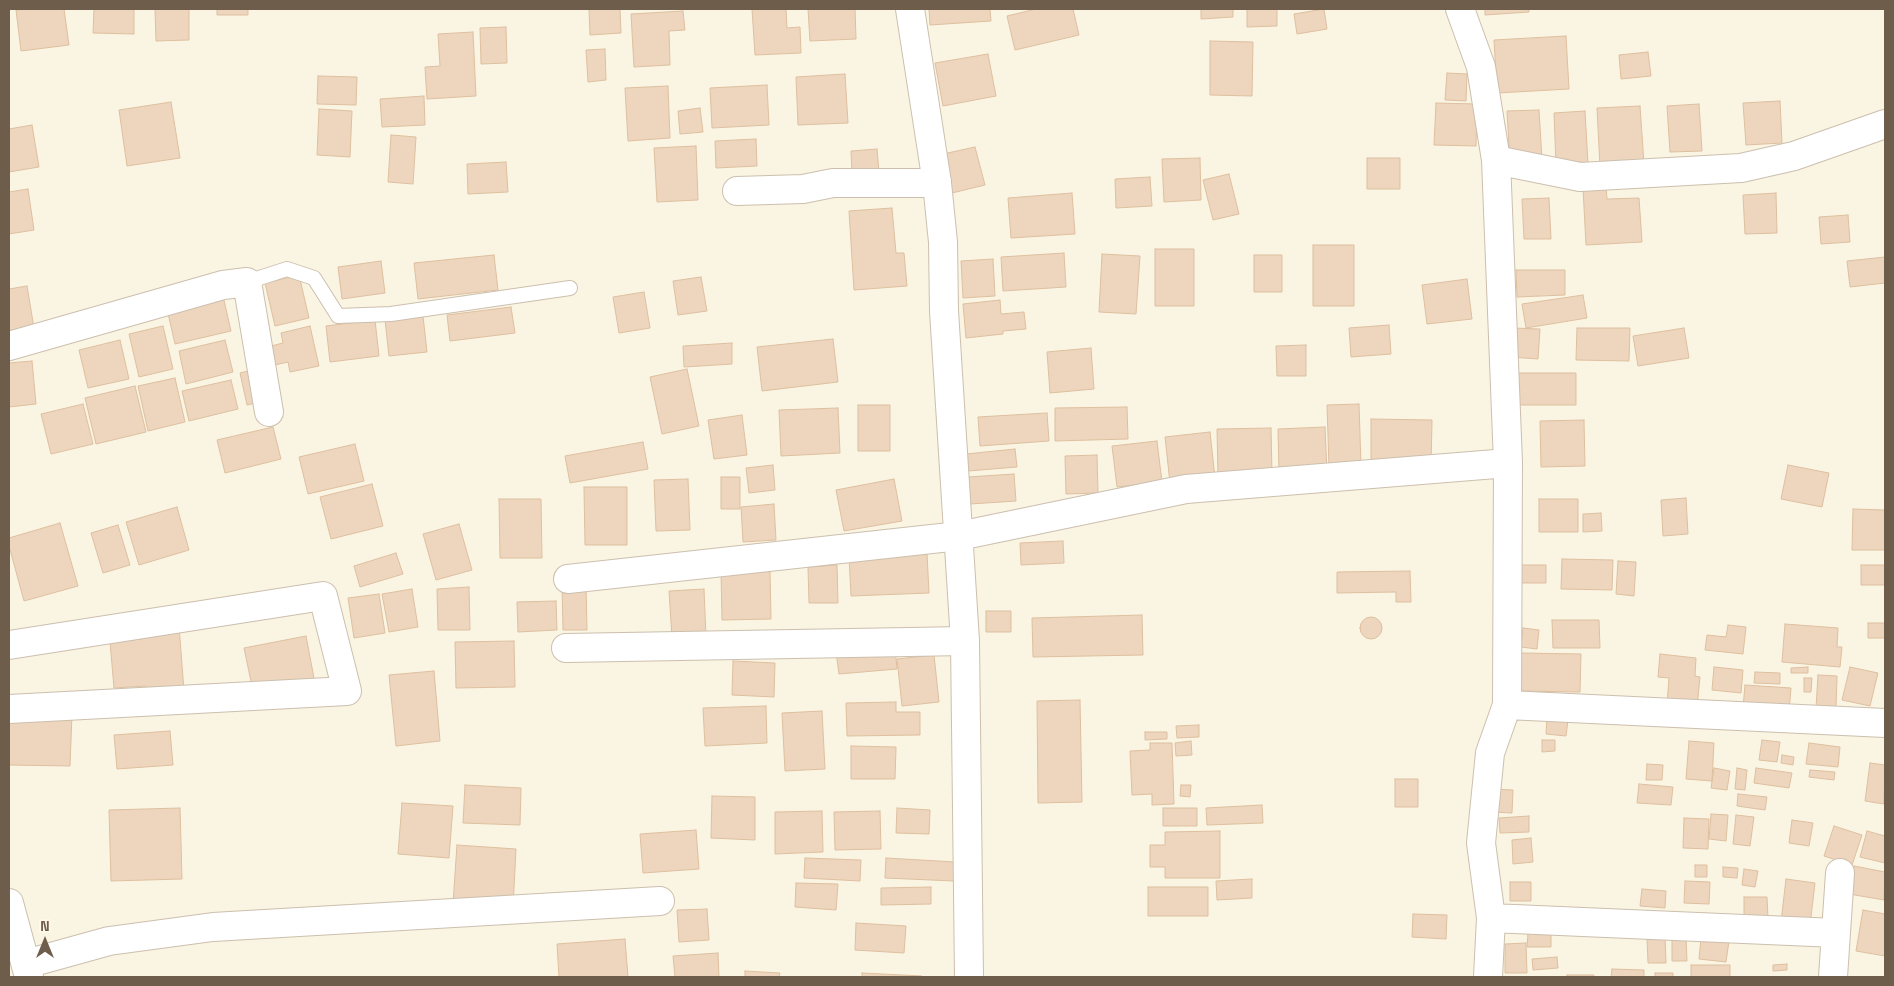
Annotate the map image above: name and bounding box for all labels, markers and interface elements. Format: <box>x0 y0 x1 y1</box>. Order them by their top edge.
north arrow <box>20 916 70 966</box>
text: N <box>40 917 50 935</box>

